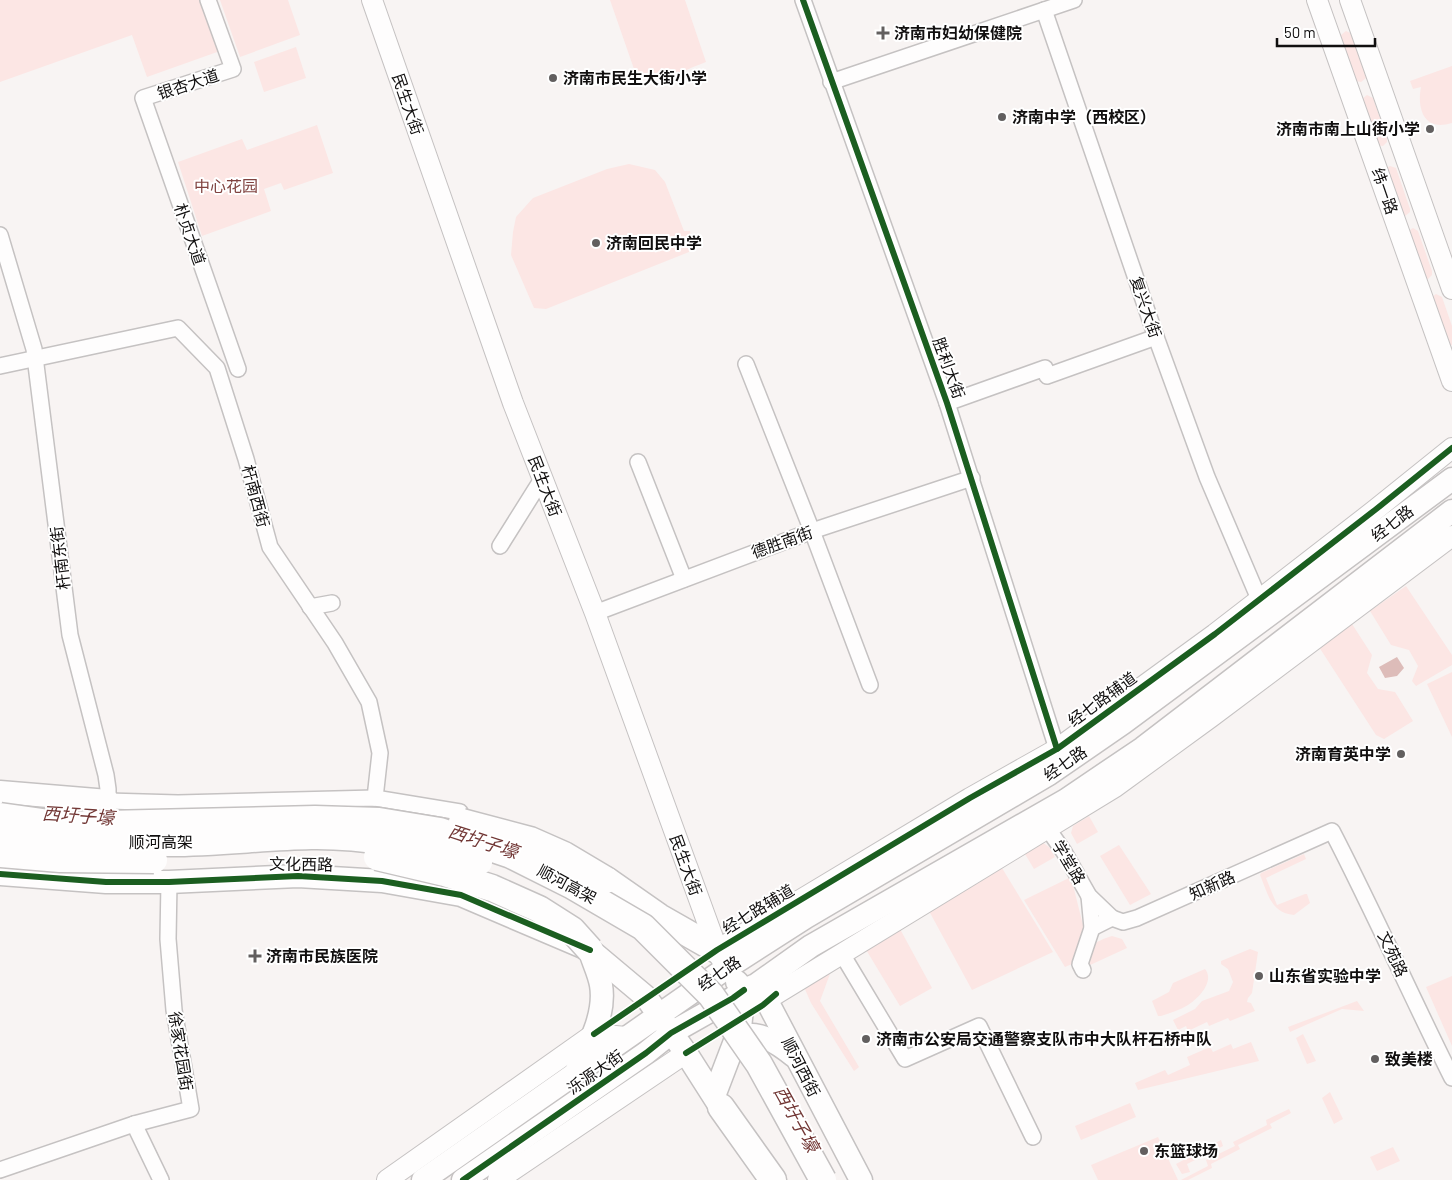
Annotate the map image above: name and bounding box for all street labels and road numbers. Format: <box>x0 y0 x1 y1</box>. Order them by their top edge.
street label: 银杏大道 <box>154 65 221 102</box>
street label: 民生大街 <box>389 70 428 137</box>
street label: 纬一路 <box>1369 165 1402 217</box>
street label: 朴贞大道 <box>171 200 210 267</box>
street label: 复兴大街 <box>1127 273 1166 340</box>
street label: 胜利大街 <box>930 335 969 401</box>
street label: 民生大街 <box>525 453 566 519</box>
street label: 杆南西街 <box>239 462 274 529</box>
street label: 经七路 <box>1367 501 1417 545</box>
street label: 德胜南街 <box>749 522 815 561</box>
street label: 杆南东街 <box>46 525 73 591</box>
street label: 经七路辅道 <box>1064 667 1140 730</box>
street label: 经七路 <box>1040 741 1090 784</box>
street label: 顺河高架 <box>129 832 193 851</box>
street label: 民生大街 <box>667 832 706 898</box>
street label: 学堂路 <box>1049 836 1090 887</box>
street label: 文化西路 <box>269 853 333 874</box>
street label: 顺河高架 <box>535 860 600 907</box>
street label: 知新路 <box>1186 866 1238 903</box>
street label: 经七路辅道 <box>719 880 797 937</box>
street label: 文苑路 <box>1375 928 1412 980</box>
street label: 经七路 <box>694 951 744 994</box>
street label: 徐家花园街 <box>166 1010 197 1092</box>
street label: 顺河西街 <box>778 1034 824 1100</box>
street label: 泺源大街 <box>563 1045 626 1098</box>

